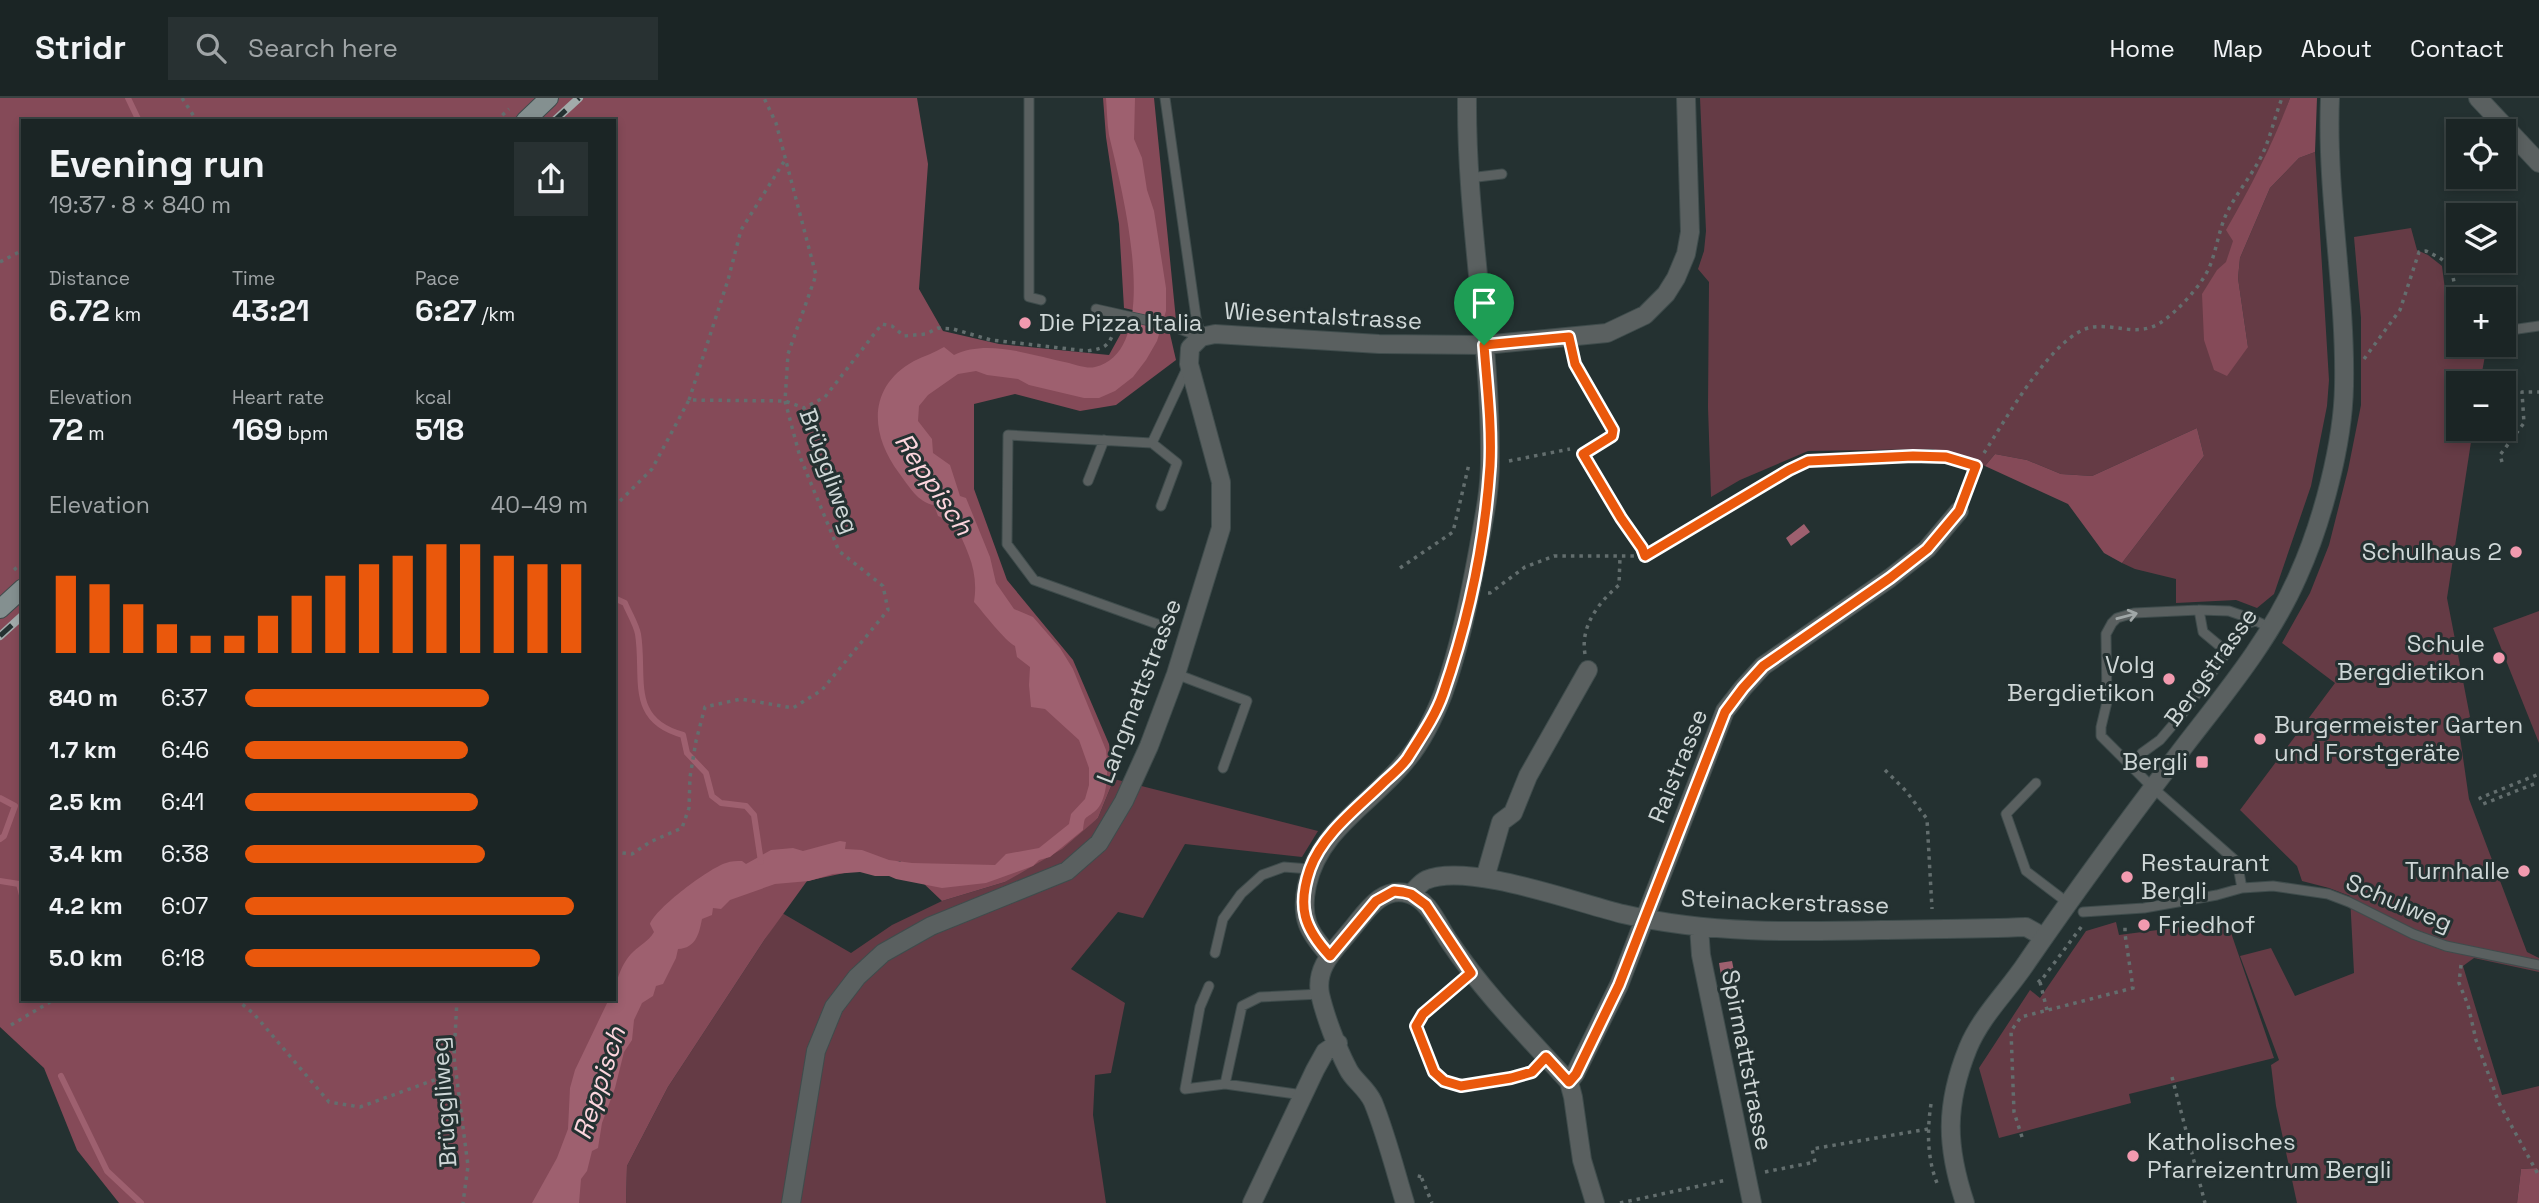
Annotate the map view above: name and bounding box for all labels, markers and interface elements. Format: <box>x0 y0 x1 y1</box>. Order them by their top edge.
search box <box>168 17 658 80</box>
text: Stridr <box>35 27 126 69</box>
icon: search <box>192 29 230 67</box>
text: Search here <box>248 31 398 65</box>
text: Home <box>2109 33 2175 64</box>
text: Map <box>2213 33 2263 64</box>
text: About <box>2301 33 2372 64</box>
text: Contact <box>2410 33 2504 64</box>
map controls <box>2446 119 2516 441</box>
button: locate <box>2446 119 2516 189</box>
text: Evening run <box>49 140 265 188</box>
button: share <box>514 142 588 216</box>
text: 19:37 · 8 × 840 m <box>49 190 231 220</box>
button: layers <box>2446 203 2516 273</box>
text: Distance <box>49 266 130 291</box>
text: Time <box>232 266 275 291</box>
text: Pace <box>415 266 459 291</box>
pin <box>1454 273 1514 345</box>
icon: arrive <box>1465 284 1503 322</box>
button: + <box>2446 287 2516 357</box>
text: 6.72 <box>49 291 110 330</box>
text: 43:21 <box>232 291 310 330</box>
text: 6:27 <box>415 291 477 330</box>
street label: Wiesentalstrasse <box>1223 295 1423 336</box>
text: km <box>110 302 141 327</box>
text: /km <box>477 302 515 327</box>
place label: Die Pizza Italia <box>1039 307 1203 338</box>
marker: Die Pizza Italia <box>1017 315 1033 331</box>
button: − <box>2446 371 2516 441</box>
text: Elevation <box>49 385 132 410</box>
text: Heart rate <box>232 385 324 410</box>
text: kcal <box>415 385 452 410</box>
street label: Brüggliweg <box>793 404 866 538</box>
text: 72 <box>49 410 83 449</box>
text: 169 <box>232 410 283 449</box>
text: 518 <box>415 410 464 449</box>
text: m <box>83 421 105 446</box>
text: bpm <box>283 421 328 446</box>
water label: Reppisch <box>887 426 981 543</box>
text: Elevation <box>49 490 150 520</box>
text: 40–49 m <box>491 490 588 520</box>
place label: Schulhaus 2 <box>2362 536 2502 567</box>
marker: Schulhaus 2 <box>2508 544 2524 560</box>
street label: Langmattstrasse <box>1089 594 1188 788</box>
street label: Bergstrasse <box>2157 601 2264 732</box>
one-way arrow <box>2116 609 2138 622</box>
place label: Schule Bergdietikon <box>2337 628 2485 687</box>
place label: Volg Bergdietikon <box>2007 649 2155 708</box>
marker: Schule Bergdietikon <box>2491 650 2507 666</box>
marker: Volg Bergdietikon <box>2161 671 2177 687</box>
text: 840 m <box>49 683 118 713</box>
text: 6:37 <box>161 683 208 713</box>
street label: Raistrasse <box>1641 704 1714 827</box>
place label: Burgermeister Garten und Forstgeräte <box>2274 709 2523 768</box>
marker: Burgermeister Garten und Forstgeräte <box>2252 731 2268 747</box>
text: 1.7 km <box>49 735 117 765</box>
text: 6:46 <box>161 735 209 765</box>
place label: Bergli <box>2122 746 2188 777</box>
marker: Bergli <box>2194 754 2210 770</box>
text: 2.5 km <box>49 787 122 817</box>
text: 6:41 <box>161 787 204 817</box>
text: 3.4 km <box>49 839 123 869</box>
text: 6:38 <box>161 839 209 869</box>
place label: Restaurant Bergli <box>2141 847 2270 906</box>
place label: Turnhalle <box>2405 855 2510 886</box>
marker: Turnhalle <box>2516 863 2532 879</box>
street label: Schulweg <box>2341 866 2457 939</box>
marker: Restaurant Bergli <box>2119 869 2135 885</box>
street label: Steinackerstrasse <box>1680 882 1890 921</box>
text: 4.2 km <box>49 891 123 921</box>
text: 6:07 <box>161 891 208 921</box>
place label: Friedhof <box>2158 909 2255 940</box>
marker: Friedhof <box>2136 917 2152 933</box>
text: 5.0 km <box>49 943 123 973</box>
text: 6:18 <box>161 943 205 973</box>
street label: Spirmattstrasse <box>1715 967 1780 1153</box>
water label: Reppisch <box>565 1021 634 1144</box>
street label: Brüggliweg <box>423 1036 464 1168</box>
place label: Katholisches Pfarreizentrum Bergli <box>2147 1126 2391 1185</box>
marker: Katholisches Pfarreizentrum Bergli <box>2125 1148 2141 1164</box>

